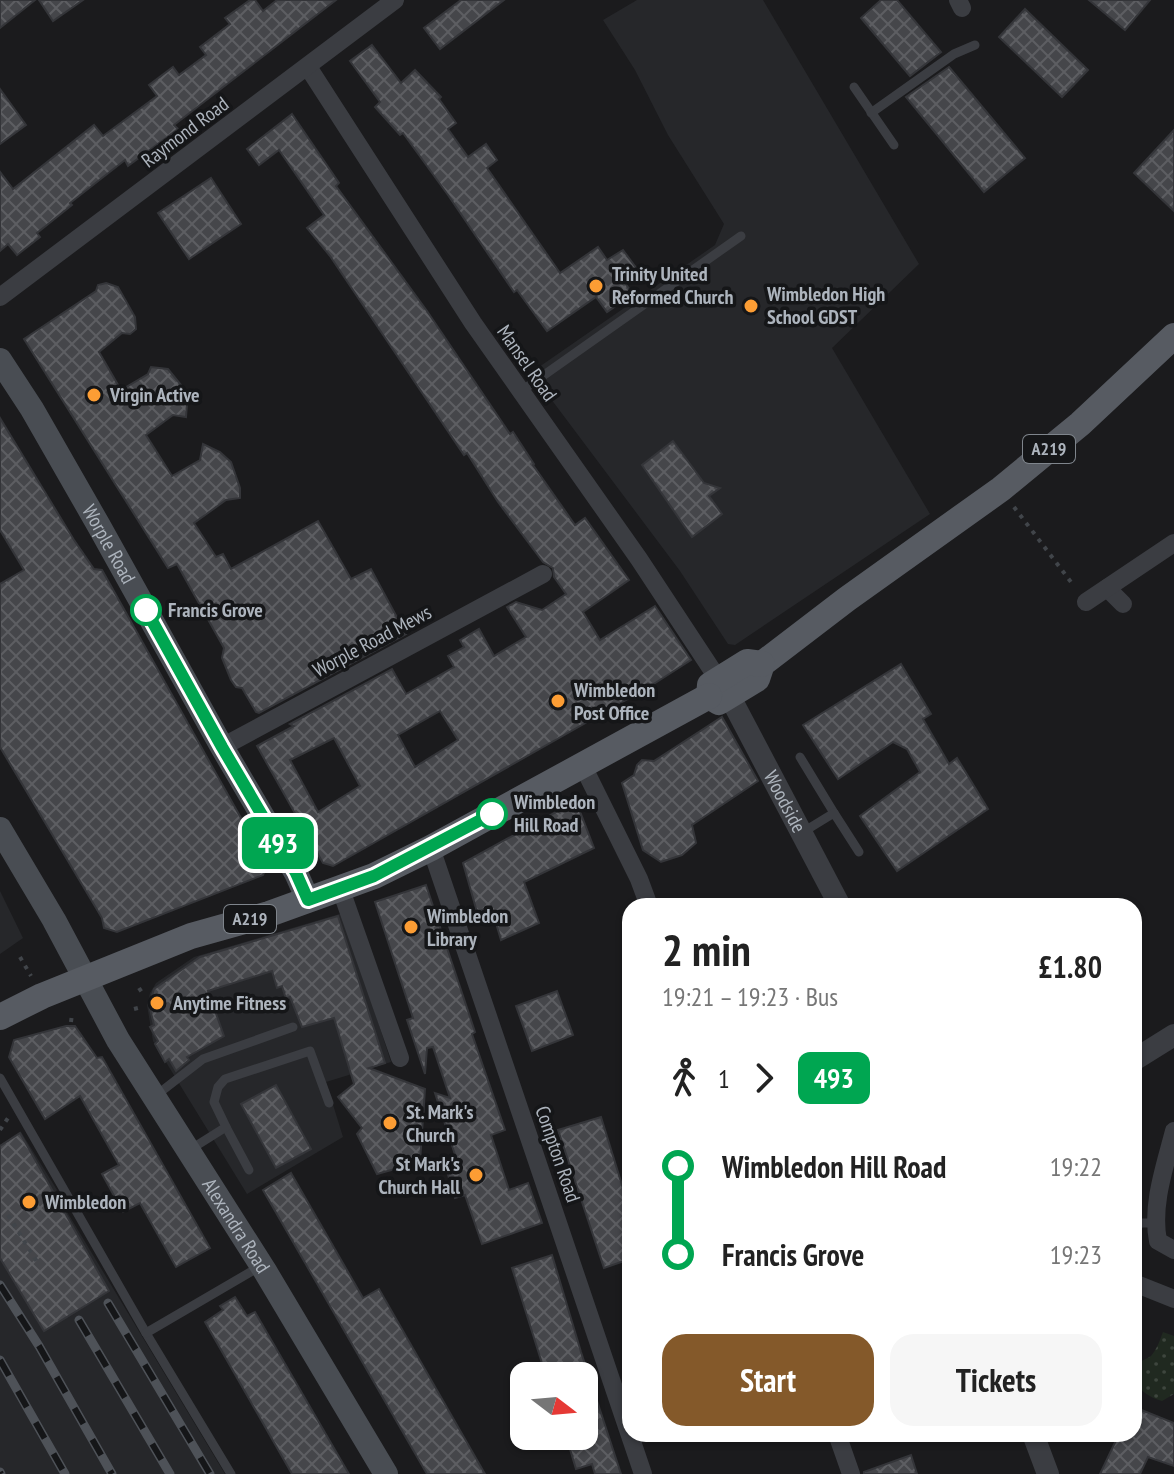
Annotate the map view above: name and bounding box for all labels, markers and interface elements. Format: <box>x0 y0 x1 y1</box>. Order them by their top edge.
street label: Raymond Road <box>136 91 234 173</box>
place label: Trinity United Reformed Church <box>612 261 733 310</box>
marker: Trinity United Reformed Church <box>587 277 605 295</box>
place label: Wimbledon High School GDST <box>766 281 885 330</box>
marker: Wimbledon High School GDST <box>742 297 760 315</box>
street label: Mansel Road <box>491 320 563 406</box>
place label: Virgin Active <box>109 382 200 408</box>
marker: Virgin Active <box>85 386 103 404</box>
road number: A219 <box>1023 435 1075 463</box>
street label: Worple Road <box>76 500 142 588</box>
marker: Francis Grove <box>131 595 161 625</box>
place label: Francis Grove <box>168 597 263 623</box>
street label: Worple Road Mews <box>308 599 436 683</box>
place label: Wimbledon Post Office <box>573 677 655 726</box>
marker: Wimbledon Post Office <box>549 692 567 710</box>
street label: Woodside <box>758 766 812 837</box>
place label: Wimbledon Hill Road <box>513 789 595 838</box>
marker: Wimbledon Hill Road <box>477 799 507 829</box>
line badge: 493 <box>232 817 324 869</box>
text: 493 <box>258 824 298 861</box>
place label: Wimbledon Library <box>426 903 508 952</box>
road number: A219 <box>224 905 276 933</box>
marker: Wimbledon Library <box>402 918 420 936</box>
text: 2 min <box>662 921 751 978</box>
text: £1.80 <box>1038 947 1102 986</box>
text: 19:21 – 19:23 · Bus <box>662 980 838 1013</box>
place label: Anytime Fitness <box>172 990 286 1016</box>
marker: Anytime Fitness <box>148 994 166 1012</box>
icon: walk <box>662 1056 706 1100</box>
icon: forward <box>742 1056 786 1100</box>
text: 493 <box>814 1059 854 1096</box>
text: 1 <box>718 1062 730 1095</box>
place label: St. Mark's Church <box>406 1099 473 1148</box>
street label: Compton Road <box>529 1102 587 1206</box>
marker: St. Mark's Church <box>381 1114 399 1132</box>
text: Wimbledon Hill Road <box>722 1147 946 1186</box>
text: 19:22 <box>1050 1150 1102 1183</box>
place label: St Mark's Church Hall <box>378 1151 460 1200</box>
marker: St Mark's Church Hall <box>467 1166 485 1184</box>
street label: Alexandra Road <box>196 1173 276 1278</box>
place label: Wimbledon <box>44 1189 126 1215</box>
marker: Wimbledon <box>20 1193 38 1211</box>
text: Francis Grove <box>722 1235 864 1274</box>
text: 19:23 <box>1050 1238 1102 1271</box>
button: Start <box>662 1334 874 1426</box>
button: Tickets <box>890 1334 1102 1426</box>
north arrow <box>510 1362 598 1450</box>
map controls <box>510 1362 598 1450</box>

